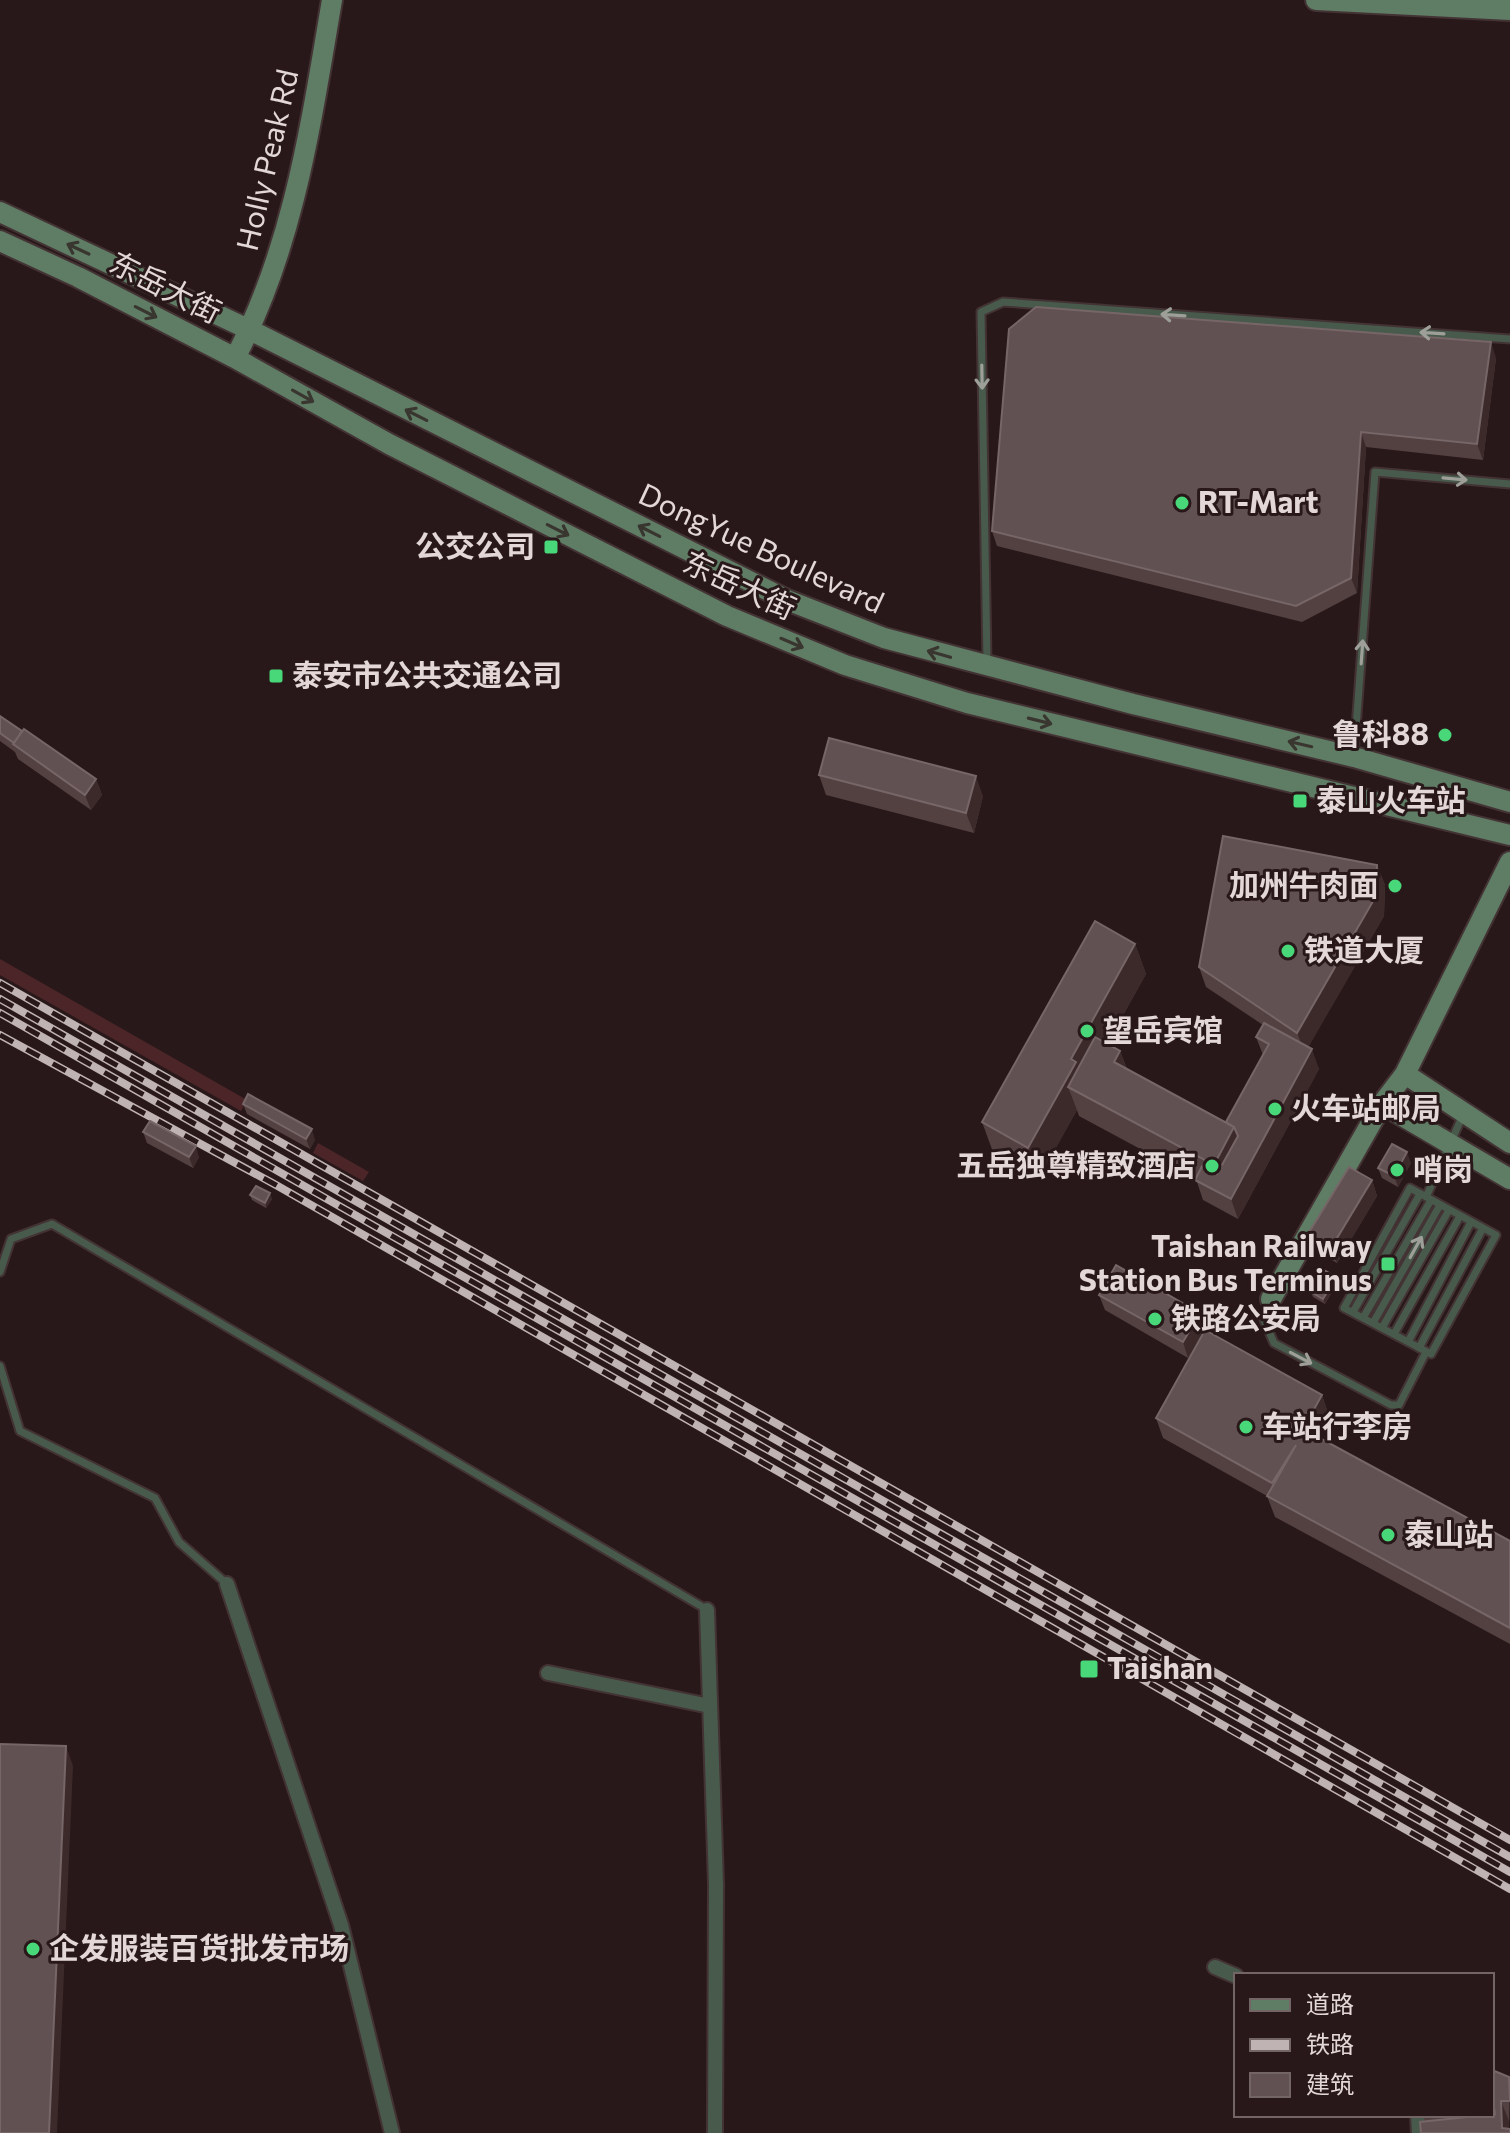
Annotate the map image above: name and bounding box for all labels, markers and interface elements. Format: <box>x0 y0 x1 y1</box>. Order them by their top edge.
street label: Holly Peak Rd <box>227 65 304 254</box>
one-way arrow <box>66 241 90 256</box>
street label: 东岳大街 <box>104 242 228 329</box>
one-way arrow <box>133 304 157 320</box>
one-way arrow <box>1160 307 1187 322</box>
one-way arrow <box>1419 325 1446 340</box>
one-way arrow <box>974 363 990 390</box>
one-way arrow <box>291 389 315 404</box>
one-way arrow <box>405 406 429 422</box>
one-way arrow <box>1441 472 1468 487</box>
street label: DongYue Boulevard <box>634 474 890 620</box>
place label: RT-Mart <box>1198 482 1318 519</box>
marker: RT-Mart <box>1173 494 1191 512</box>
one-way arrow <box>545 523 569 539</box>
one-way arrow <box>637 523 661 538</box>
place label: 公交公司 <box>415 526 535 563</box>
marker: 公交公司 <box>542 538 560 556</box>
street label: 东岳大街 <box>678 542 802 626</box>
one-way arrow <box>779 637 804 652</box>
one-way arrow <box>1355 639 1370 665</box>
one-way arrow <box>927 646 953 661</box>
place label: 泰安市公共交通公司 <box>292 655 562 692</box>
marker: 泰安市公共交通公司 <box>267 667 285 685</box>
one-way arrow <box>1026 714 1052 729</box>
place label: 鲁科88 <box>1332 714 1429 751</box>
marker: 鲁科88 <box>1436 726 1454 744</box>
one-way arrow <box>1287 736 1313 751</box>
place label: 泰山火车站 <box>1316 780 1466 817</box>
marker: 泰山火车站 <box>1291 792 1309 810</box>
place label: 加州牛肉面 <box>1229 865 1379 902</box>
marker: 加州牛肉面 <box>1386 877 1404 895</box>
place label: 铁道大厦 <box>1304 930 1424 967</box>
marker: 铁道大厦 <box>1279 942 1297 960</box>
place label: 望岳宾馆 <box>1103 1010 1223 1047</box>
marker: 望岳宾馆 <box>1078 1022 1096 1040</box>
place label: 火车站邮局 <box>1291 1088 1441 1125</box>
marker: 火车站邮局 <box>1266 1100 1284 1118</box>
place label: 五岳独尊精致酒店 <box>956 1145 1196 1182</box>
place label: 哨岗 <box>1413 1149 1473 1186</box>
marker: 五岳独尊精致酒店 <box>1203 1157 1221 1175</box>
marker: 哨岗 <box>1388 1161 1406 1179</box>
place label: Taishan Railway Station Bus Terminus <box>1079 1226 1373 1297</box>
one-way arrow <box>1408 1236 1424 1259</box>
marker: Taishan Railway Station Bus Terminus <box>1379 1255 1397 1273</box>
place label: 铁路公安局 <box>1171 1298 1321 1335</box>
marker: 铁路公安局 <box>1146 1310 1164 1328</box>
one-way arrow <box>1289 1350 1313 1366</box>
place label: 车站行李房 <box>1262 1406 1412 1443</box>
marker: 车站行李房 <box>1237 1418 1255 1436</box>
place label: 泰山站 <box>1404 1514 1494 1551</box>
marker: 泰山站 <box>1379 1526 1397 1544</box>
place label: Taishan <box>1107 1648 1213 1685</box>
marker: Taishan <box>1078 1658 1100 1680</box>
place label: 企发服装百货批发市场 <box>49 1928 349 1965</box>
marker: 企发服装百货批发市场 <box>24 1940 42 1958</box>
legend <box>1234 1973 1494 2117</box>
text: 道路 <box>1306 1989 1354 2018</box>
text: 铁路 <box>1306 2029 1354 2058</box>
text: 建筑 <box>1306 2069 1354 2098</box>

